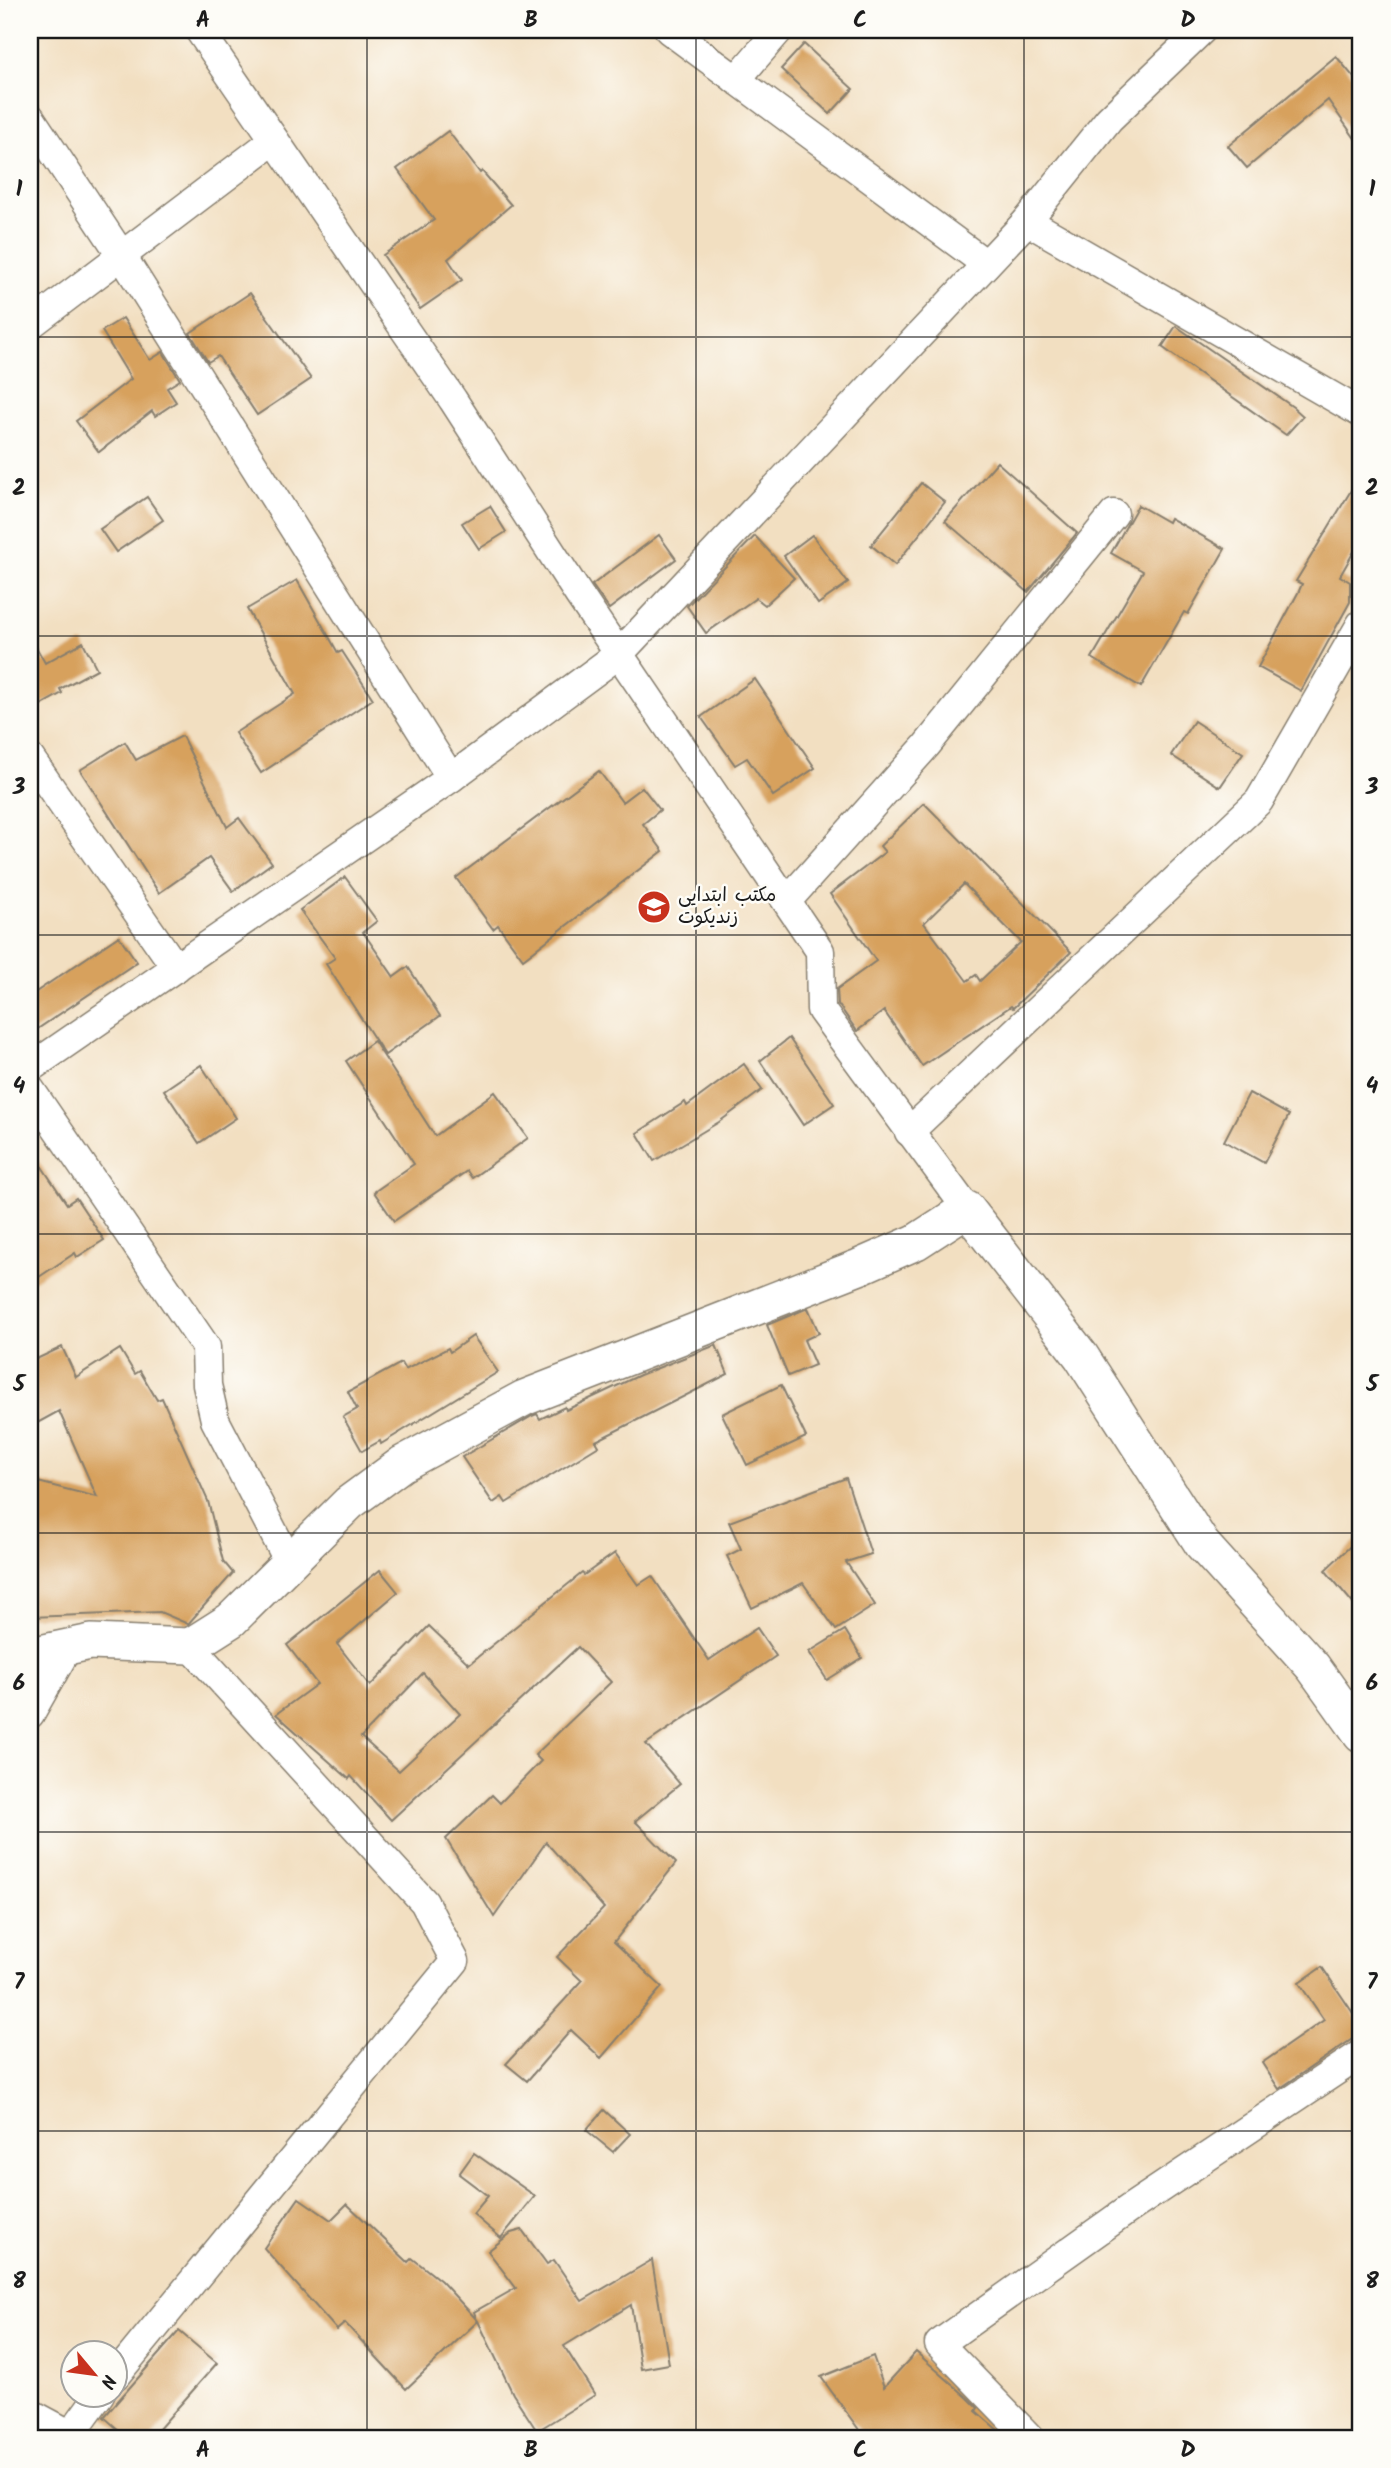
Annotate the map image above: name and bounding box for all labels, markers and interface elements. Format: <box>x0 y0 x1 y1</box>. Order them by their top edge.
text: A <box>196 3 210 39</box>
text: B <box>524 3 538 39</box>
text: C <box>853 3 867 39</box>
text: D <box>1180 3 1196 39</box>
text: 1 <box>16 172 23 208</box>
text: 1 <box>1369 172 1376 208</box>
text: 2 <box>12 471 26 507</box>
text: 2 <box>1365 471 1379 507</box>
text: 3 <box>12 770 26 806</box>
text: 3 <box>1365 770 1379 806</box>
place label: مکتب ابتدایی زندیکوت <box>678 881 776 933</box>
school or university icon: مکتب ابتدایی زندیکوت <box>635 888 673 926</box>
text: 4 <box>13 1069 26 1105</box>
text: 4 <box>1366 1069 1379 1105</box>
text: 5 <box>12 1367 27 1403</box>
text: 5 <box>1365 1367 1380 1403</box>
text: 6 <box>13 1666 25 1702</box>
text: 6 <box>1366 1666 1378 1702</box>
text: 7 <box>14 1965 26 2001</box>
text: 7 <box>1367 1965 1379 2001</box>
text: 8 <box>12 2264 26 2300</box>
text: 8 <box>1365 2264 1379 2300</box>
north arrow <box>60 2338 130 2408</box>
text: N <box>91 2369 123 2394</box>
text: A <box>196 2433 210 2468</box>
text: B <box>524 2433 538 2468</box>
text: C <box>853 2433 867 2468</box>
text: D <box>1180 2433 1196 2468</box>

